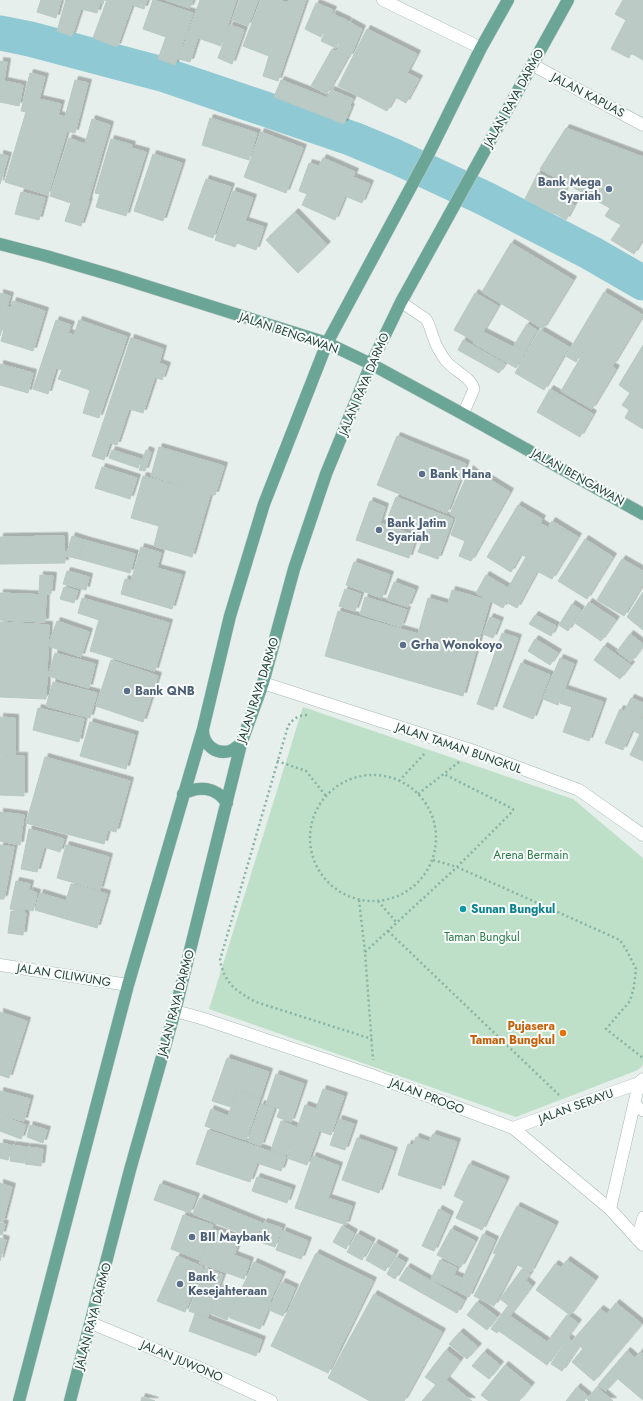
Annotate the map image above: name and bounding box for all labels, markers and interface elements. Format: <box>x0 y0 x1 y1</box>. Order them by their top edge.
street label: JALAN RAYA DARMO <box>479 46 549 152</box>
street label: JALAN KAPUAS <box>546 67 628 122</box>
place label: Bank Mega Syariah <box>538 173 601 205</box>
marker: Bank Mega Syariah <box>604 184 614 194</box>
street label: JALAN BENGAWAN <box>235 307 341 358</box>
street label: JALAN RAYA DARMO <box>333 330 394 440</box>
street label: JALAN BENGAWAN <box>527 443 628 510</box>
place label: Bank Hana <box>430 465 491 483</box>
marker: Bank Hana <box>417 469 427 479</box>
place label: Bank Jatim Syariah <box>387 514 446 546</box>
marker: Bank Jatim Syariah <box>374 525 384 535</box>
street label: JALAN RAYA DARMO <box>232 635 284 747</box>
place label: Grha Wonokoyo <box>411 636 502 654</box>
marker: Grha Wonokoyo <box>398 640 408 650</box>
place label: Bank QNB <box>135 682 195 700</box>
marker: Bank QNB <box>122 686 132 696</box>
street label: JALAN TAMAN BUNGKUL <box>391 717 525 778</box>
park label: Arena Bermain <box>493 846 569 864</box>
place label: Sunan Bungkul <box>471 900 555 918</box>
marker: Sunan Bungkul <box>458 904 468 914</box>
park label: Taman Bungkul <box>444 928 520 946</box>
street label: JALAN RAYA DARMO <box>153 948 199 1060</box>
street label: JALAN CILIWUNG <box>14 958 112 991</box>
place label: Pujasera Taman Bungkul <box>470 1017 555 1049</box>
marker: Pujasera Taman Bungkul <box>558 1028 568 1038</box>
street label: JALAN PROGO <box>385 1073 467 1119</box>
street label: JALAN SERAYU <box>534 1084 616 1129</box>
place label: BII Maybank <box>200 1228 270 1246</box>
marker: BII Maybank <box>187 1232 197 1242</box>
street label: JALAN RAYA DARMO <box>70 1261 116 1373</box>
place label: Bank Kesejahteraan <box>188 1268 267 1300</box>
marker: Bank Kesejahteraan <box>175 1279 185 1289</box>
street label: JALAN JUWONO <box>136 1335 226 1386</box>

